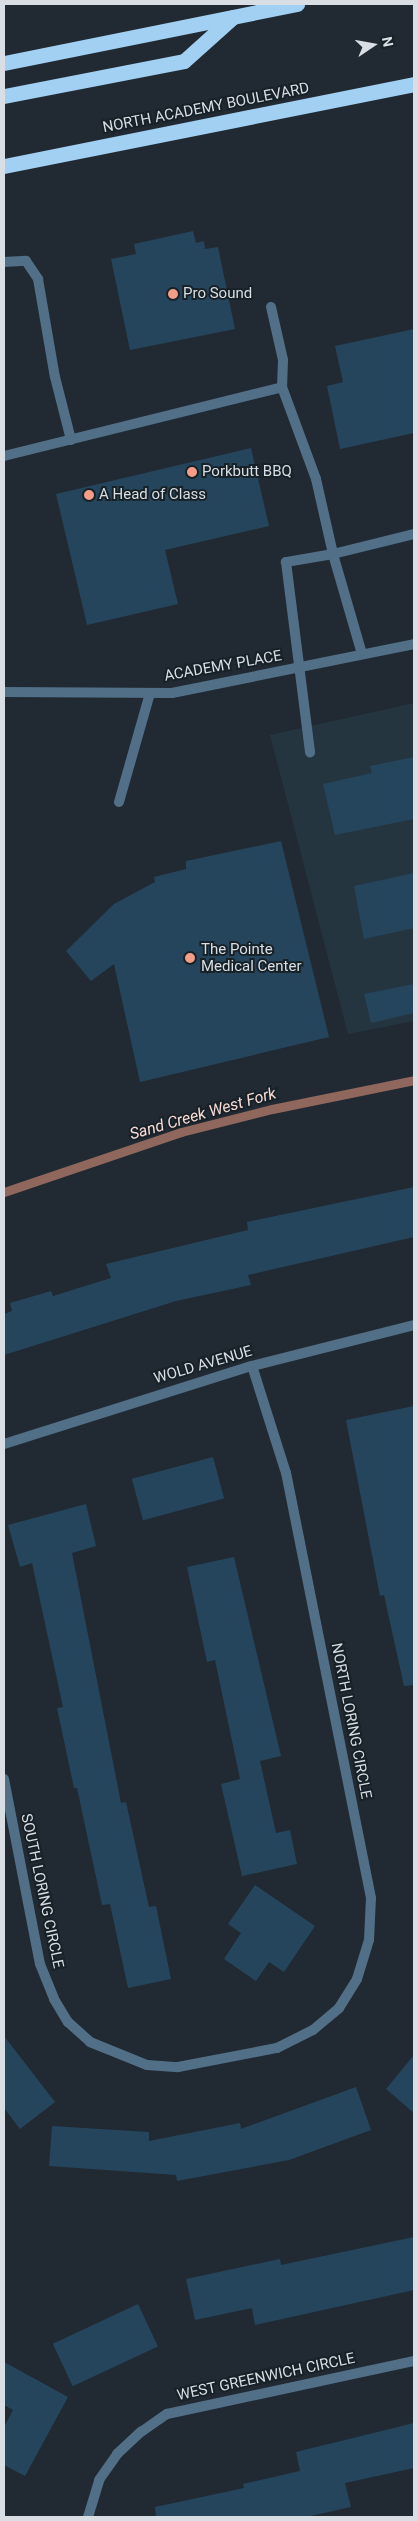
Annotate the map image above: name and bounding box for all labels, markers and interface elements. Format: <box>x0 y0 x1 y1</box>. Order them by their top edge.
north arrow <box>348 20 398 70</box>
text: N <box>379 35 397 48</box>
street label: NORTH ACADEMY BOULEVARD <box>101 79 311 137</box>
place label: Pro Sound <box>183 285 252 303</box>
marker: Pro Sound <box>167 288 179 300</box>
place label: Porkbutt BBQ <box>202 463 292 481</box>
marker: Porkbutt BBQ <box>186 466 198 478</box>
place label: A Head of Class <box>99 486 206 504</box>
marker: A Head of Class <box>83 489 95 501</box>
street label: ACADEMY PLACE <box>163 647 283 685</box>
place label: The Pointe Medical Center <box>201 940 301 975</box>
marker: The Pointe Medical Center <box>183 951 197 965</box>
water label: Sand Creek West Fork <box>128 1084 278 1144</box>
street label: WOLD AVENUE <box>152 1342 254 1388</box>
street label: NORTH LORING CIRCLE <box>327 1642 375 1800</box>
street label: SOUTH LORING CIRCLE <box>17 1812 67 1970</box>
street label: WEST GREENWICH CIRCLE <box>175 2349 357 2405</box>

